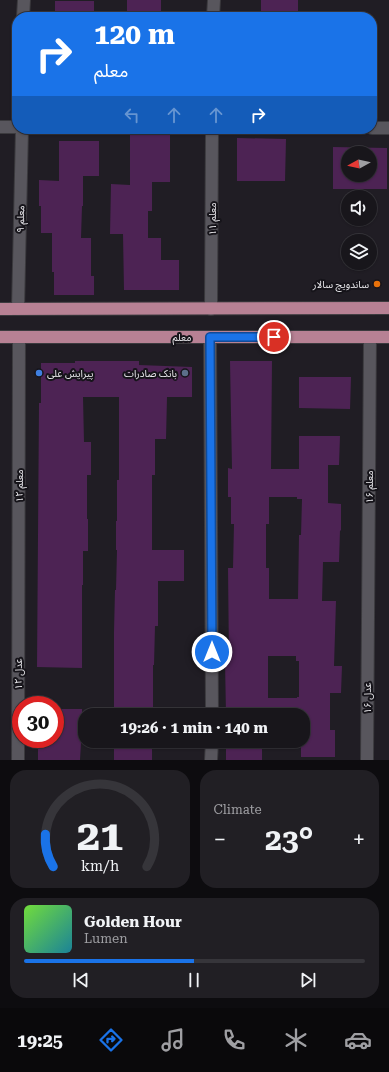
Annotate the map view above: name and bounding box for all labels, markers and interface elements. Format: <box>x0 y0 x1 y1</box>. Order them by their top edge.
text: 120 m <box>94 18 175 51</box>
icon: right <box>28 28 80 80</box>
text: معلم <box>94 60 128 81</box>
icon: left <box>121 104 143 126</box>
icon: ahead <box>163 104 185 126</box>
icon: ahead <box>205 104 227 126</box>
icon: right <box>247 104 269 126</box>
north arrow <box>341 146 377 182</box>
map controls <box>341 146 377 270</box>
button: sound <box>341 190 377 226</box>
street label: معلم ۱۱ <box>207 202 220 236</box>
street label: معلم ۹ <box>15 205 28 233</box>
button: layers <box>341 234 377 270</box>
place label: ساندویچ سالار <box>312 279 369 292</box>
marker: ساندویچ سالار <box>372 279 382 289</box>
pin <box>257 320 291 354</box>
icon: arrive <box>263 326 285 348</box>
street label: معلم <box>172 332 192 345</box>
marker: پیرایش علی <box>34 368 44 378</box>
place label: پیرایش علی <box>47 368 93 380</box>
place label: بانک صادرات <box>124 368 177 380</box>
marker: بانک صادرات <box>180 368 190 378</box>
street label: معلم ۱۲ <box>14 469 27 503</box>
street label: معلم ۱۶‌ <box>364 470 377 504</box>
position arrow <box>191 631 233 673</box>
street label: عدل ۱۲ <box>13 658 25 690</box>
street label: عدل ۱۶ <box>362 682 374 714</box>
speed limit sign: 30 <box>12 696 64 748</box>
text: 19:26 · 1 min · 140 m <box>120 719 268 737</box>
text: Climate <box>214 802 262 817</box>
text: 21 <box>76 811 123 860</box>
text: 23° <box>265 822 314 857</box>
text: − <box>214 827 226 852</box>
text: + <box>353 827 365 852</box>
text: km/h <box>81 858 119 874</box>
text: Golden Hour <box>84 913 182 931</box>
text: Lumen <box>84 931 128 946</box>
icon: previous <box>70 969 92 991</box>
icon: pause <box>183 969 205 991</box>
icon: next <box>297 969 319 991</box>
icon: directions <box>97 1026 125 1054</box>
icon: music <box>159 1026 187 1054</box>
icon: phone <box>220 1026 248 1054</box>
icon: climate <box>282 1026 310 1054</box>
icon: car <box>344 1026 372 1054</box>
text: 19:25 <box>17 1030 63 1051</box>

